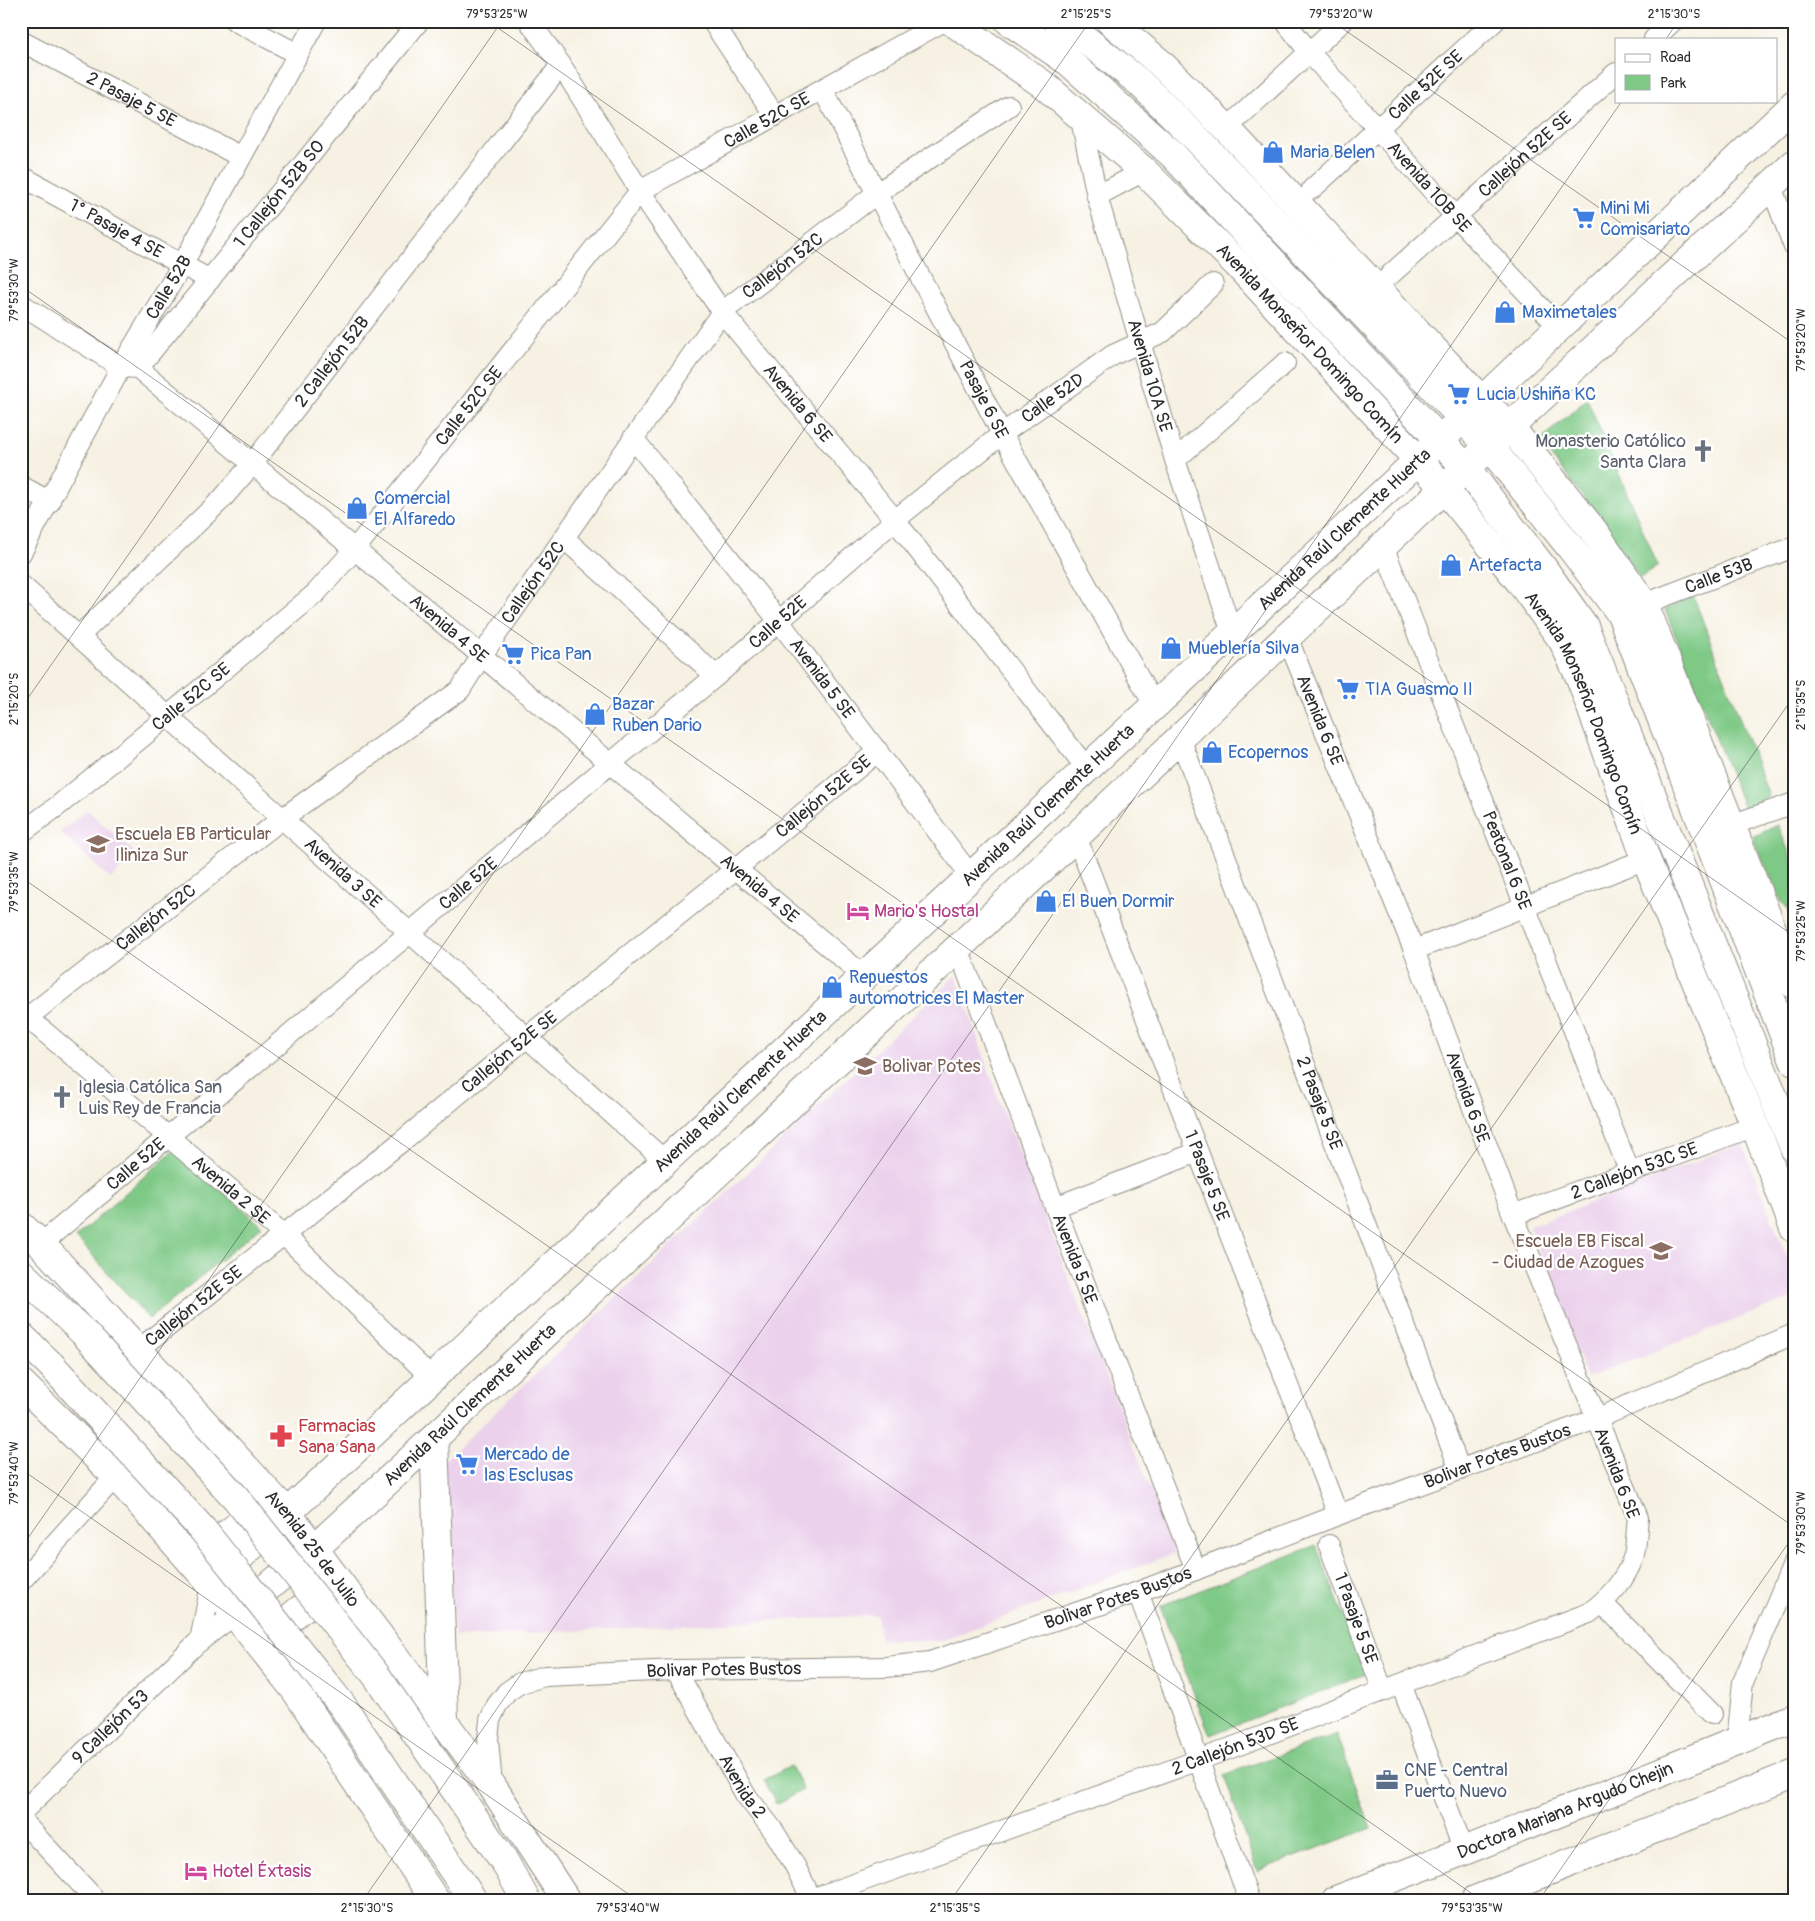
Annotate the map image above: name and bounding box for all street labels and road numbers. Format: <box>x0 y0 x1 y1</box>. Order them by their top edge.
street label: Calle 52E SE <box>1383 45 1468 125</box>
street label: 2 Pasaje 5 SE <box>82 67 180 133</box>
street label: Calle 52C SE <box>720 87 814 154</box>
street label: Callejón 52E SE <box>1474 107 1577 203</box>
street label: 1 Callejón 52B SO <box>229 136 330 253</box>
street label: Avenida 10B SE <box>1382 137 1476 238</box>
street label: 1° Pasaje 4 SE <box>65 194 167 264</box>
street label: Callejón 52C <box>738 228 828 304</box>
street label: Avenida Monseñor Domingo Comín <box>1211 239 1408 449</box>
street label: Calle 52B <box>141 251 197 324</box>
street label: 2 Callejón 52B <box>290 312 374 412</box>
street label: Avenida 10A SE <box>1122 317 1177 435</box>
street label: Pasaje 6 SE <box>954 357 1014 443</box>
street label: Avenida 6 SE <box>758 359 837 448</box>
street label: Calle 52C SE <box>431 362 508 451</box>
street label: Calle 52D <box>1017 368 1089 429</box>
street label: Avenida Raúl Clemente Huerta <box>1253 443 1436 616</box>
street label: Callejón 52C <box>496 537 570 628</box>
street label: Calle 53B <box>1682 553 1756 599</box>
street label: Avenida Monseñor Domingo Comín <box>1519 587 1647 838</box>
street label: Avenida 4 SE <box>405 589 493 669</box>
street label: Calle 52E <box>744 591 812 654</box>
street label: Avenida 5 SE <box>784 634 860 724</box>
street label: Calle 52C SE <box>147 658 236 736</box>
street label: Avenida 6 SE <box>1291 671 1348 769</box>
street label: Avenida Raúl Clemente Huerta <box>957 719 1139 892</box>
street label: Callejón 52E SE <box>771 750 876 843</box>
street label: Peatonal 6 SE <box>1477 808 1536 913</box>
street label: Avenida 3 SE <box>299 833 386 914</box>
street label: Avenida 4 SE <box>715 849 803 929</box>
street label: Calle 52E <box>434 852 503 915</box>
street label: Callejón 52C <box>111 879 201 956</box>
street label: Avenida Raúl Clemente Huerta <box>649 1005 832 1178</box>
street label: Callejón 52E SE <box>457 1006 562 1099</box>
street label: Avenida 6 SE <box>1440 1048 1495 1146</box>
street label: 2 Pasaje 5 SE <box>1291 1053 1348 1153</box>
street label: 1 Pasaje 5 SE <box>1179 1127 1234 1224</box>
street label: Calle 52E <box>102 1133 170 1196</box>
street label: 2 Callejón 53C SE <box>1568 1137 1701 1205</box>
street label: Avenida 2 SE <box>187 1150 274 1230</box>
street label: Avenida 5 SE <box>1047 1210 1103 1307</box>
street label: Callejón 52E SE <box>141 1261 247 1352</box>
street label: Avenida Raúl Clemente Huerta <box>379 1319 561 1491</box>
street label: Bolivar Potes Bustos <box>1421 1418 1574 1494</box>
street label: Avenida 6 SE <box>1589 1424 1644 1522</box>
street label: Avenida 25 de Julio <box>260 1485 365 1612</box>
street label: Bolivar Potes Bustos <box>1041 1561 1195 1635</box>
street label: 1 Pasaje 5 SE <box>1328 1570 1383 1667</box>
street label: Bolivar Potes Bustos <box>646 1657 801 1683</box>
street label: 9 Callejón 53 <box>67 1685 154 1770</box>
street label: 2 Callejón 53D SE <box>1169 1712 1302 1781</box>
street label: Avenida 2 <box>713 1750 771 1823</box>
street label: Doctora Mariana Argudo Chejin <box>1454 1757 1677 1865</box>

